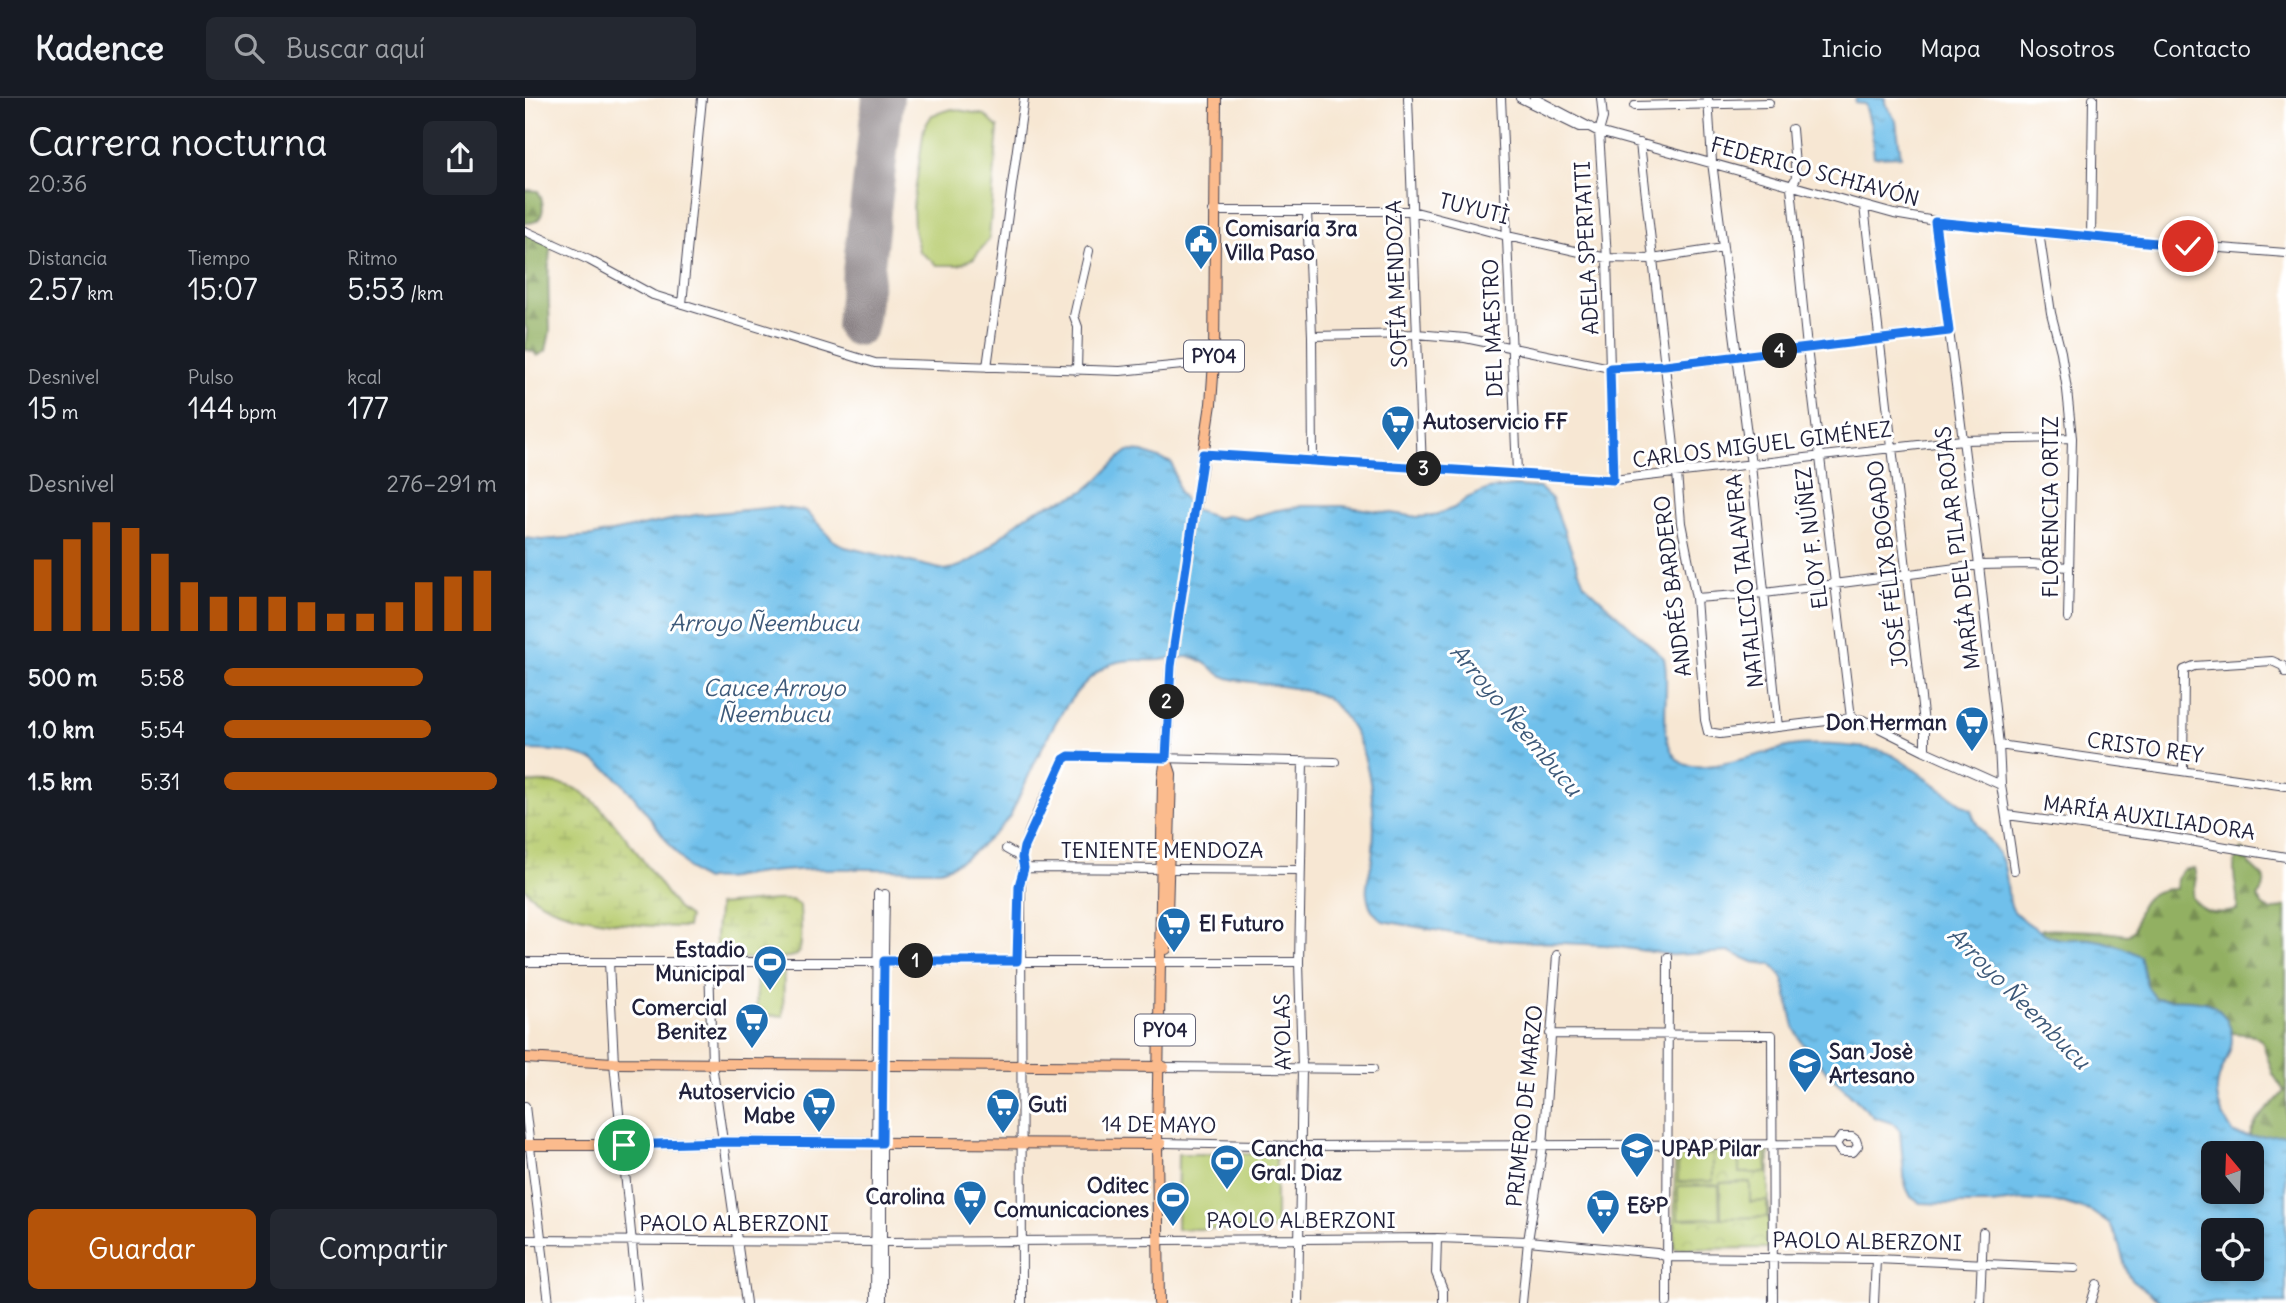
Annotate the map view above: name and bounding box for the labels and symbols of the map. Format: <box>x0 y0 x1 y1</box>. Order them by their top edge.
street label: FEDERICO SCHIAVÓN <box>1708 131 1922 212</box>
street label: ADELA SPERTATTI <box>1568 160 1605 336</box>
street label: TUYUTÌ <box>1436 187 1512 230</box>
street label: SOFÍA MENDOZA <box>1380 200 1413 368</box>
place label: Comisaría 3ra Villa Paso <box>1225 215 1358 266</box>
pin <box>2158 216 2218 276</box>
public building icon: Comisaría 3ra Villa Paso <box>1182 222 1220 271</box>
street label: DEL MAESTRO <box>1477 258 1508 398</box>
pin: 4 <box>1763 334 1797 368</box>
road number: PY04 <box>1184 340 1244 372</box>
supermarket icon: Autoservicio FF <box>1379 403 1417 452</box>
place label: Autoservicio FF <box>1423 408 1568 435</box>
street label: CARLOS MIGUEL GIMÉNEZ <box>1631 415 1893 474</box>
street label: FLORENCIA ORTIZ <box>2037 416 2064 598</box>
street label: MARÍA DEL PILAR ROJAS <box>1929 425 1986 671</box>
pin: 3 <box>1406 452 1441 486</box>
street label: JOSÉ FÉLIX BOGADO <box>1861 459 1914 669</box>
street label: ELOY F. NÚÑEZ <box>1789 466 1834 610</box>
street label: NATALICIO TALAVERA <box>1720 473 1769 689</box>
street label: ANDRÉS BARDERO <box>1648 494 1697 678</box>
water label: Arroyo Ñeembucu <box>669 608 860 637</box>
water label: Arroyo Ñeembucu <box>1444 638 1589 803</box>
water label: Cauce Arroyo Ñeembucu <box>703 673 846 728</box>
pin: 2 <box>1149 684 1185 720</box>
supermarket icon: Don Herman <box>1953 704 1991 753</box>
place label: Don Herman <box>1826 709 1947 736</box>
street label: CRISTO REY <box>2085 726 2205 769</box>
street label: MARÍA AUXILIADORA <box>2041 789 2257 846</box>
street label: TENIENTE MENDOZA <box>1061 837 1263 864</box>
supermarket icon: El Futuro <box>1155 905 1193 954</box>
place label: El Futuro <box>1199 910 1284 937</box>
water label: Arroyo Ñeembucu <box>1942 920 2098 1076</box>
place label: Estadio Municipal <box>655 936 745 987</box>
sports icon: Estadio Municipal <box>751 943 789 992</box>
pin: 1 <box>899 944 933 978</box>
street label: AYOLAS <box>1268 993 1297 1071</box>
place label: Comercial Benitez <box>631 994 727 1045</box>
supermarket icon: Comercial Benitez <box>733 1001 771 1050</box>
street label: PRIMERO DE MARZO <box>1500 1004 1549 1208</box>
road number: PY04 <box>1135 1014 1195 1046</box>
place label: San Josè Artesano <box>1829 1038 1915 1089</box>
school or university icon: San Josè Artesano <box>1786 1045 1824 1094</box>
place label: Autoservicio Mabe <box>679 1078 795 1129</box>
supermarket icon: Autoservicio Mabe <box>800 1085 838 1134</box>
supermarket icon: Guti <box>984 1086 1022 1135</box>
place label: Guti <box>1028 1091 1067 1118</box>
street label: 14 DE MAYO <box>1101 1110 1217 1139</box>
pin <box>594 1115 654 1175</box>
school or university icon: UPAP Pilar <box>1618 1130 1656 1179</box>
place label: Cancha Gral. Diaz <box>1251 1135 1342 1186</box>
place label: UPAP Pilar <box>1661 1135 1761 1162</box>
north arrow <box>2201 1141 2265 1204</box>
sports icon: Cancha Gral. Diaz <box>1208 1142 1246 1191</box>
place label: Oditec Comunicaciones <box>994 1172 1149 1223</box>
supermarket icon: Carolina <box>951 1178 989 1227</box>
sports icon: Oditec Comunicaciones <box>1154 1179 1192 1228</box>
place label: Carolina <box>866 1183 945 1210</box>
supermarket icon: E&P <box>1584 1187 1622 1236</box>
place label: E&P <box>1627 1192 1668 1219</box>
street label: PAOLO ALBERZONI <box>1206 1207 1396 1234</box>
street label: PAOLO ALBERZONI <box>639 1210 829 1237</box>
street label: PAOLO ALBERZONI <box>1772 1226 1962 1257</box>

